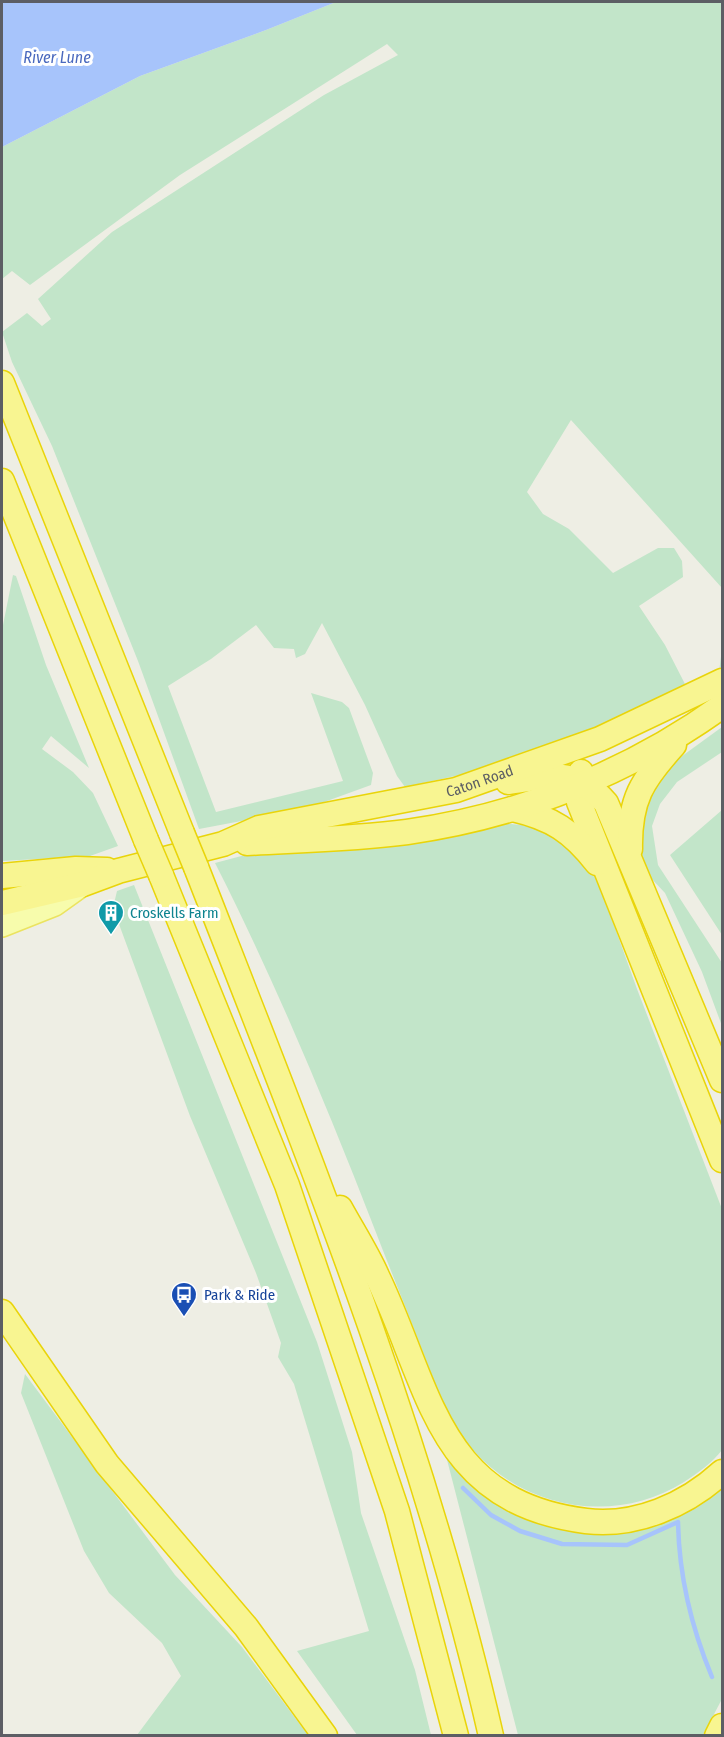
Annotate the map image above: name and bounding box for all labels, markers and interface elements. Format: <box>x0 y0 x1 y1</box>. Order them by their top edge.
water label: River Lune <box>23 48 91 67</box>
street label: Caton Road <box>445 761 516 801</box>
building icon: Croskells Farm <box>96 898 126 936</box>
place label: Croskells Farm <box>130 904 218 922</box>
bus stop icon: Park & Ride <box>169 1280 199 1318</box>
place label: Park & Ride <box>204 1286 275 1304</box>

